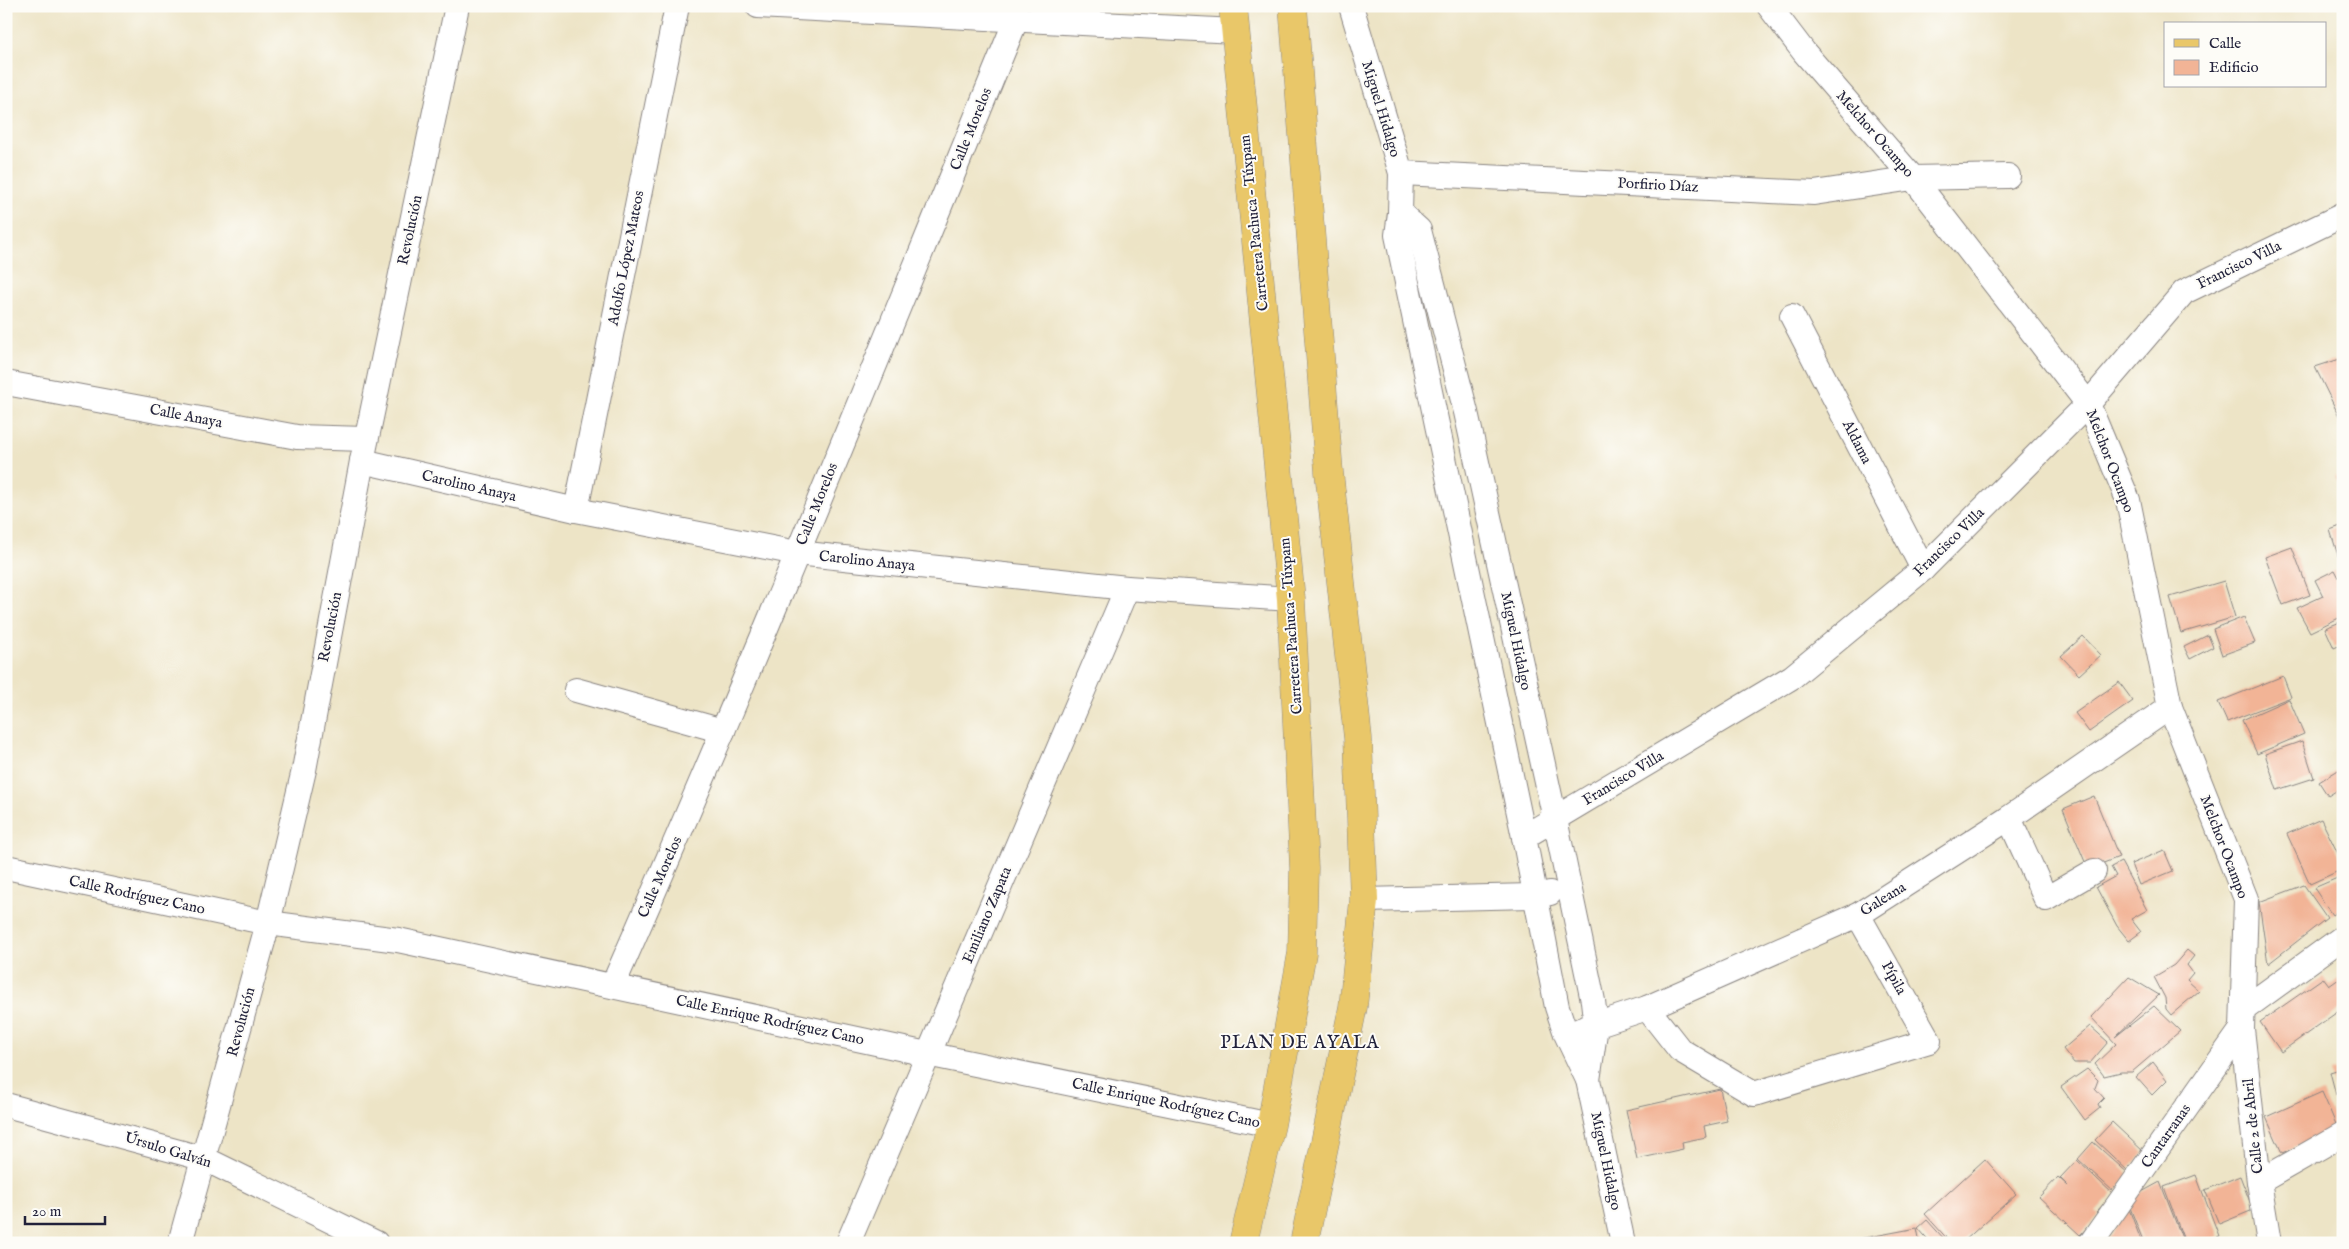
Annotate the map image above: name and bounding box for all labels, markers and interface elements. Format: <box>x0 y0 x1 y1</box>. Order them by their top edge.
legend <box>2164 22 2326 88</box>
text: Calle <box>2209 34 2241 53</box>
street label: Miguel Hidalgo <box>1357 58 1405 160</box>
text: Edificio <box>2209 58 2259 77</box>
street label: Calle Morelos <box>946 85 996 173</box>
street label: Melchor Ocampo <box>1832 87 1918 181</box>
street label: Carretera Pachuca - Túxpam <box>1235 134 1273 312</box>
street label: Porfirio Díaz <box>1617 173 1699 197</box>
street label: Adolfo López Mateos <box>603 189 648 328</box>
street label: Revolución <box>393 193 427 267</box>
street label: Francisco Villa <box>2194 236 2285 294</box>
street label: Calle Anaya <box>148 400 224 432</box>
street label: Melchor Ocampo <box>2082 407 2138 515</box>
street label: Aldama <box>1837 416 1876 468</box>
street label: Calle Morelos <box>792 460 842 548</box>
street label: Carolino Anaya <box>420 466 519 506</box>
street label: Francisco Villa <box>1910 503 1989 581</box>
street label: Carretera Pachuca - Túxpam <box>1275 537 1307 715</box>
street label: Carolino Anaya <box>818 547 916 576</box>
street label: Revolución <box>314 590 346 664</box>
street label: Miguel Hidalgo <box>1496 590 1536 692</box>
street label: Francisco Villa <box>1579 746 1667 810</box>
street label: Melchor Ocampo <box>2196 793 2252 901</box>
street label: Calle Morelos <box>634 833 686 921</box>
street label: Emiliano Zapata <box>958 863 1016 966</box>
street label: Calle Rodríguez Cano <box>67 871 207 919</box>
street label: Galeana <box>1857 877 1910 920</box>
street label: Pípila <box>1877 958 1911 998</box>
street label: Revolución <box>223 985 259 1059</box>
street label: Calle Enrique Rodríguez Cano <box>674 991 866 1049</box>
district label: PLAN DE AYALA <box>1220 1032 1380 1055</box>
street label: Calle Enrique Rodríguez Cano <box>1070 1074 1262 1132</box>
street label: Calle 2 de Abril <box>2238 1077 2267 1175</box>
street label: Cantarranas <box>2137 1100 2195 1172</box>
street label: Miguel Hidalgo <box>1586 1110 1626 1212</box>
street label: Úrsulo Galván <box>122 1128 214 1172</box>
scale bar <box>25 1194 105 1226</box>
text: 20 m <box>32 1202 62 1221</box>

